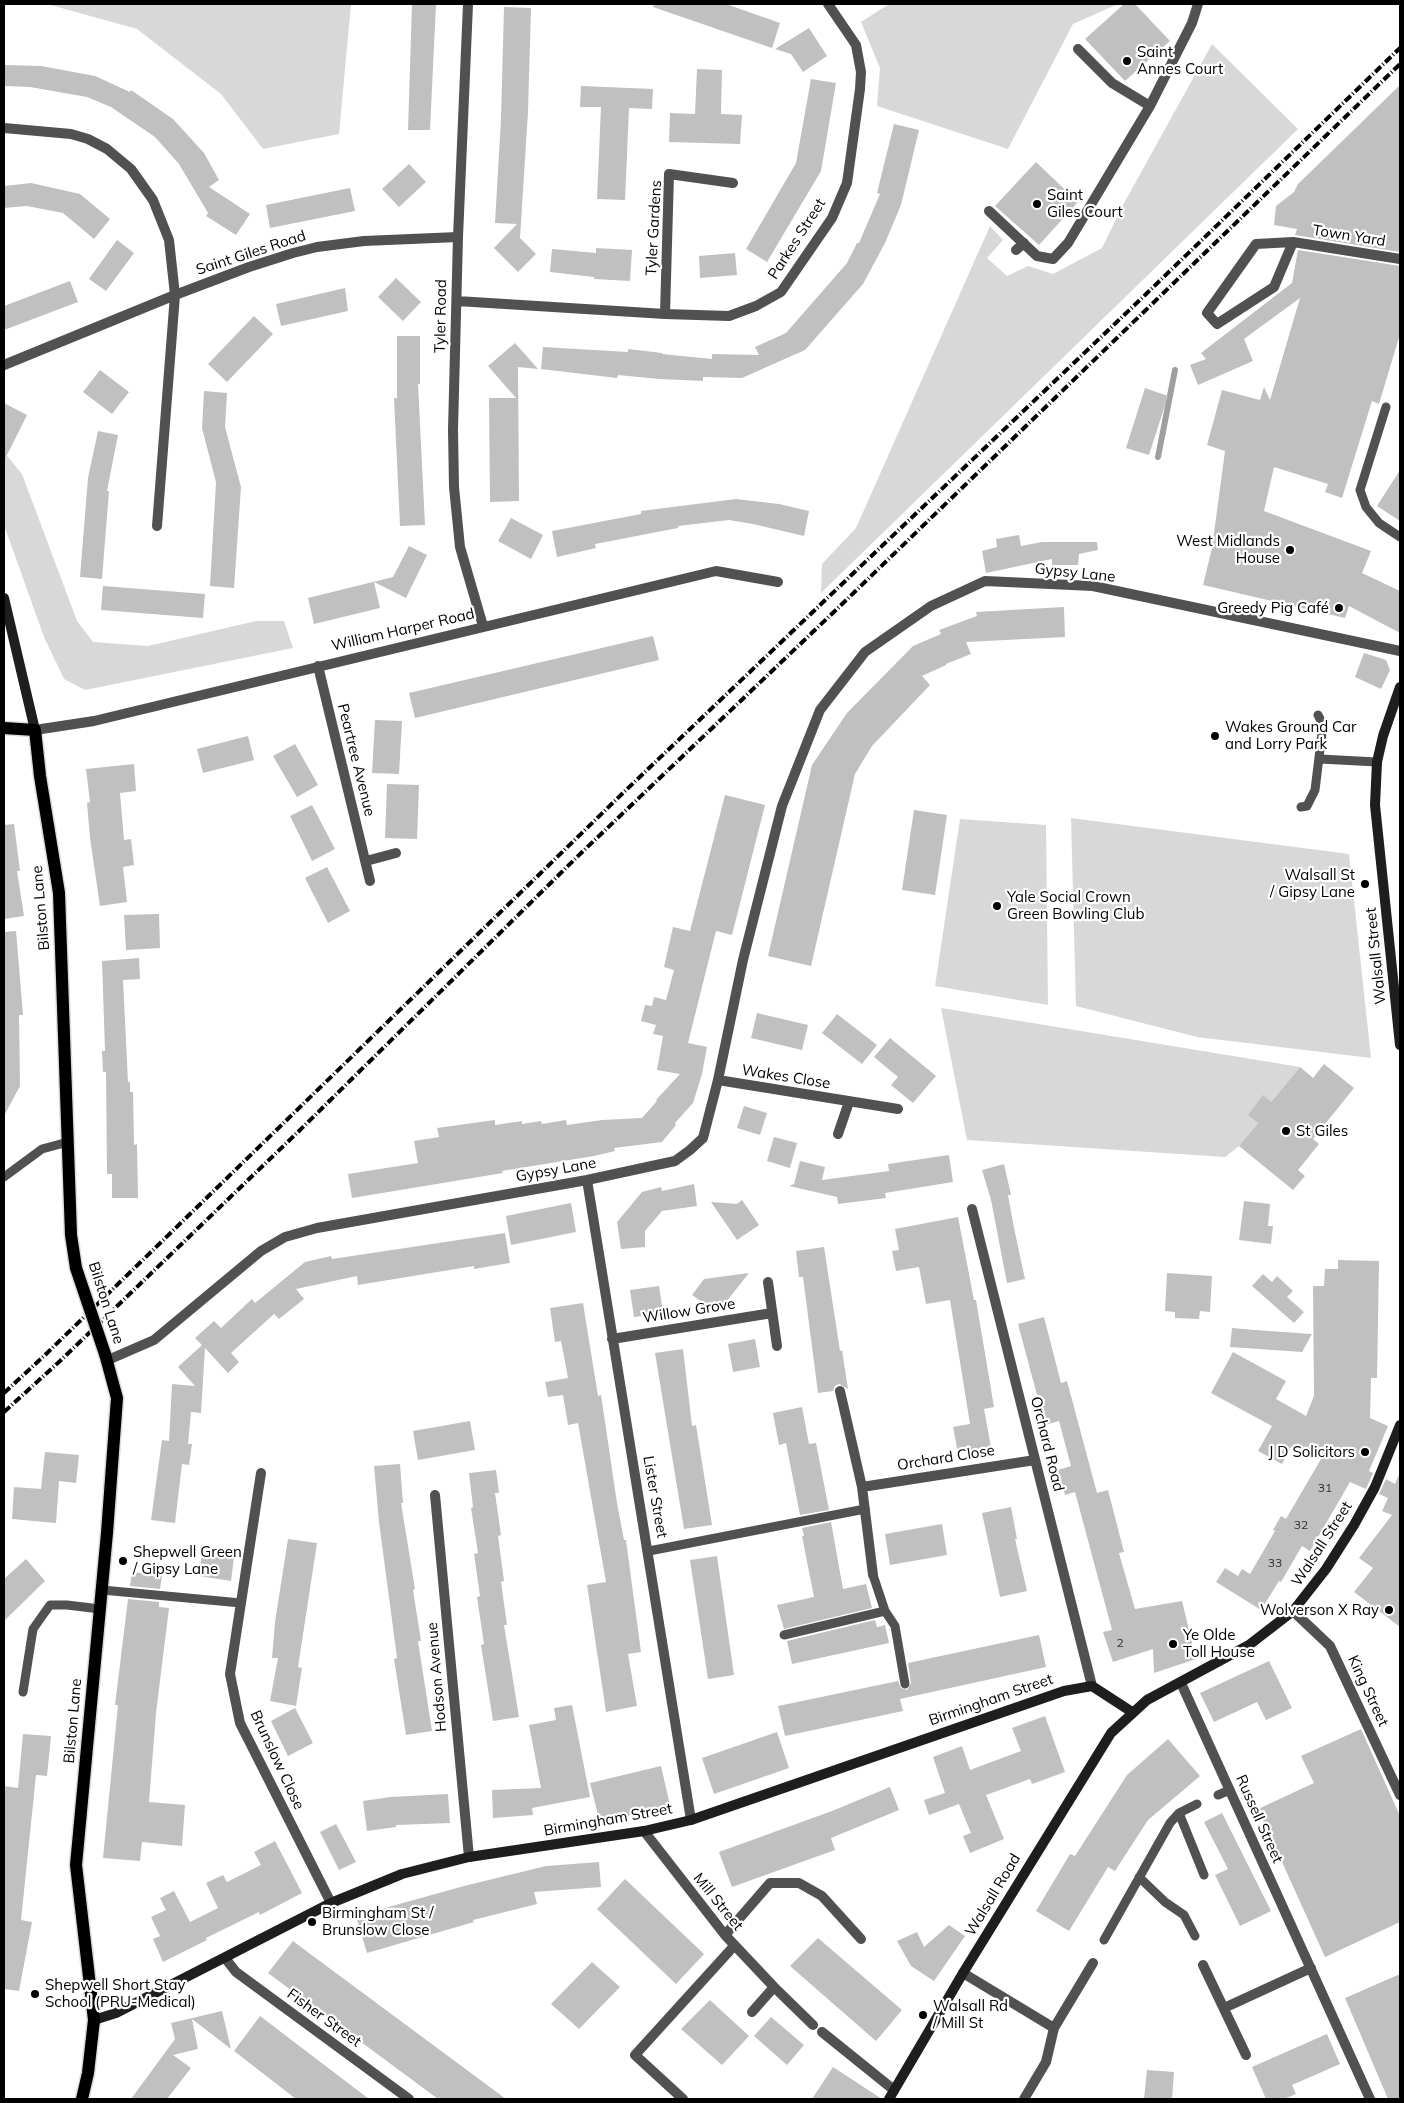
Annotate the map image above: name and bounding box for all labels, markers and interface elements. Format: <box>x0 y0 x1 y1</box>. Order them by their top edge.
place label: Saint Annes Court <box>1137 43 1223 78</box>
marker: Saint Annes Court <box>1121 55 1133 67</box>
street label: Tyler Gardens <box>643 180 665 276</box>
place label: Saint Giles Court <box>1047 186 1123 221</box>
street label: Parkes Street <box>764 195 830 283</box>
marker: Saint Giles Court <box>1031 198 1043 210</box>
street label: Town Yard <box>1311 221 1387 251</box>
street label: Saint Giles Road <box>194 227 308 279</box>
street label: Tyler Road <box>431 279 451 353</box>
place label: West Midlands House <box>1176 532 1280 567</box>
marker: West Midlands House <box>1284 544 1296 556</box>
street label: Gypsy Lane <box>1034 560 1116 586</box>
place label: Greedy Pig Café <box>1217 599 1329 617</box>
marker: Greedy Pig Café <box>1333 602 1345 614</box>
street label: William Harper Road <box>330 605 476 655</box>
street label: Peartree Avenue <box>333 702 379 818</box>
place label: Wakes Ground Car and Lorry Park <box>1225 718 1357 753</box>
marker: Wakes Ground Car and Lorry Park <box>1209 730 1221 742</box>
street label: Bilston Lane <box>28 865 54 951</box>
place label: Walsall St / Gipsy Lane <box>1270 866 1355 901</box>
marker: Walsall St / Gipsy Lane <box>1359 878 1371 890</box>
place label: Yale Social Crown Green Bowling Club <box>1007 888 1144 923</box>
marker: Yale Social Crown Green Bowling Club <box>991 900 1003 912</box>
street label: Walsall Street <box>1362 907 1390 1005</box>
street label: Wakes Close <box>740 1061 832 1093</box>
place label: St Giles <box>1296 1122 1348 1140</box>
marker: St Giles <box>1280 1125 1292 1137</box>
street label: Gypsy Lane <box>514 1154 598 1186</box>
street label: Bilston Lane <box>84 1260 128 1346</box>
street label: Willow Grove <box>641 1295 737 1327</box>
street label: Orchard Road <box>1027 1395 1067 1493</box>
street label: Orchard Close <box>896 1441 996 1475</box>
place label: J D Solicitors <box>1268 1443 1355 1461</box>
marker: J D Solicitors <box>1359 1446 1371 1458</box>
street label: Lister Street <box>639 1454 671 1540</box>
house number: 31 <box>1318 1481 1332 1495</box>
street label: Walsall Street <box>1288 1498 1356 1590</box>
house number: 32 <box>1294 1518 1308 1532</box>
place label: Shepwell Green / Gipsy Lane <box>133 1543 242 1578</box>
marker: Shepwell Green / Gipsy Lane <box>117 1555 129 1567</box>
house number: 33 <box>1268 1556 1282 1570</box>
place label: Wolverson X Ray <box>1260 1601 1379 1619</box>
marker: Wolverson X Ray <box>1383 1604 1395 1616</box>
street label: Hodson Avenue <box>423 1621 451 1733</box>
place label: Ye Olde Toll House <box>1183 1626 1255 1661</box>
house number: 2 <box>1116 1636 1124 1650</box>
marker: Ye Olde Toll House <box>1167 1638 1179 1650</box>
street label: King Street <box>1344 1653 1392 1729</box>
street label: Birmingham Street <box>927 1670 1055 1730</box>
street label: Bilston Lane <box>60 1678 86 1764</box>
street label: Brunslow Close <box>246 1707 308 1813</box>
street label: Russell Street <box>1232 1772 1286 1866</box>
street label: Birmingham Street <box>542 1800 674 1840</box>
street label: Walsall Road <box>961 1851 1025 1939</box>
street label: Mill Street <box>689 1870 747 1934</box>
place label: Birmingham St / Brunslow Close <box>322 1904 433 1939</box>
marker: Birmingham St / Brunslow Close <box>306 1916 318 1928</box>
place label: Shepwell Short Stay School (PRU-Medical) <box>45 1976 196 2011</box>
street label: Fisher Street <box>283 1985 365 2051</box>
marker: Shepwell Short Stay School (PRU-Medical) <box>29 1988 41 2000</box>
place label: Walsall Rd / Mill St <box>933 1997 1008 2032</box>
marker: Walsall Rd / Mill St <box>917 2009 929 2021</box>

